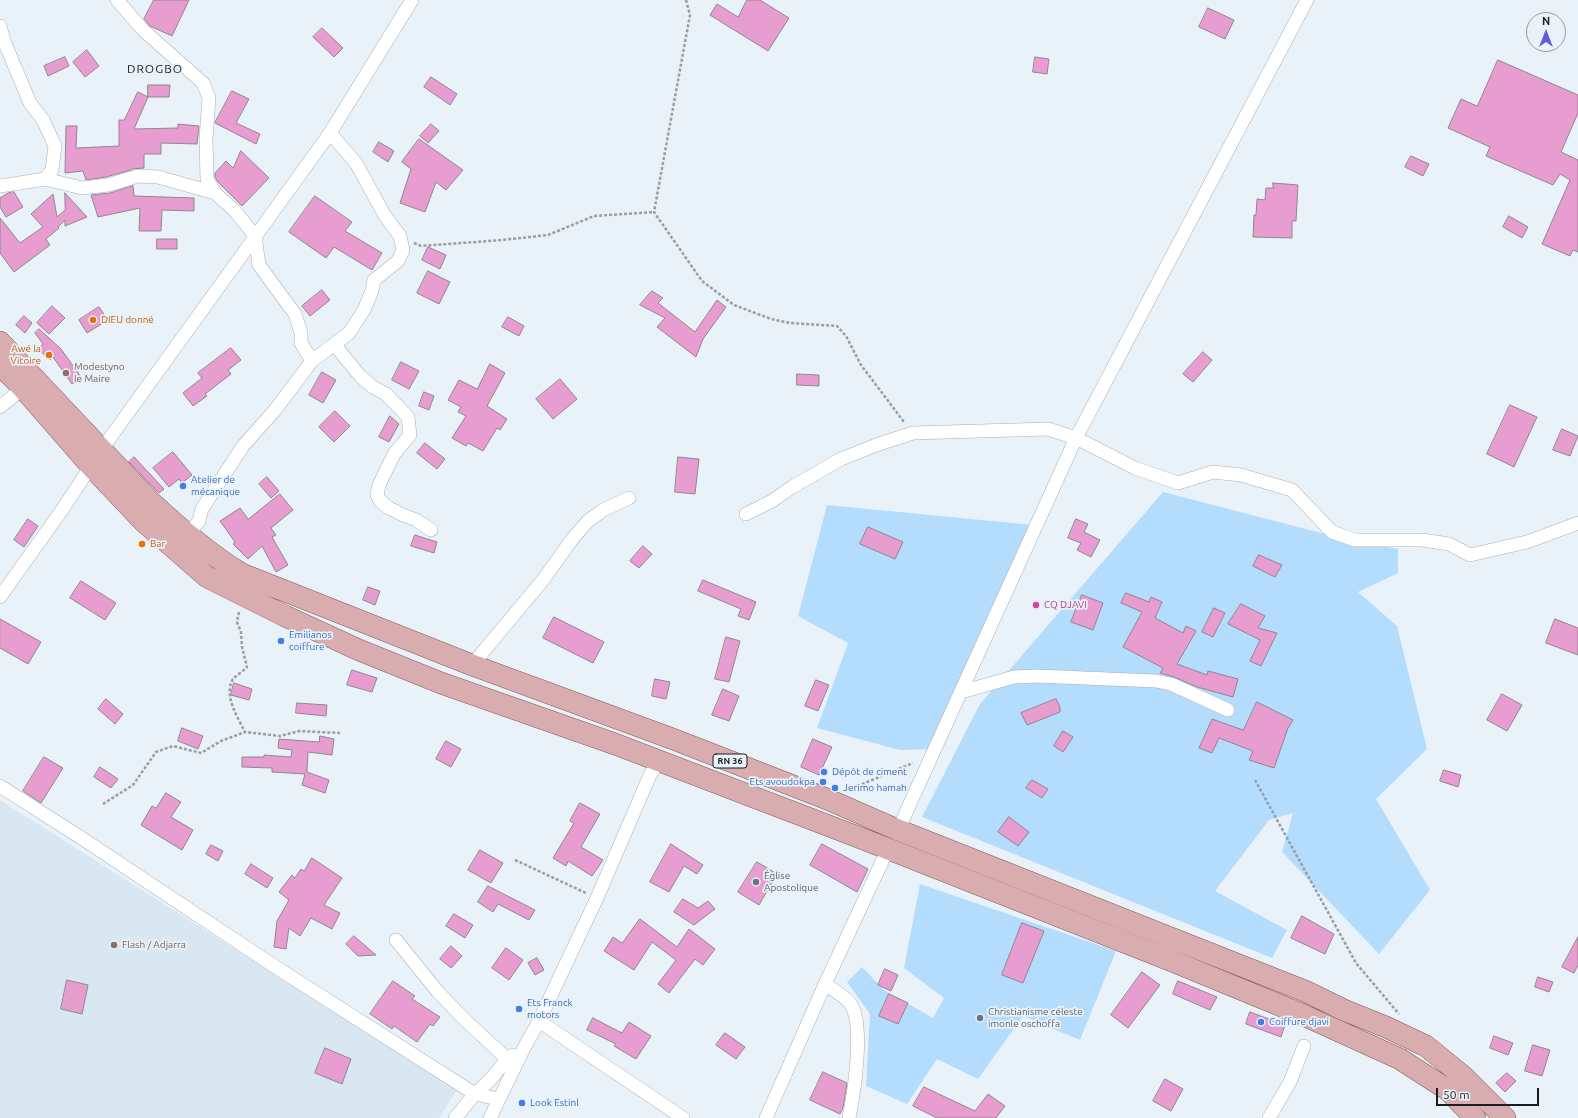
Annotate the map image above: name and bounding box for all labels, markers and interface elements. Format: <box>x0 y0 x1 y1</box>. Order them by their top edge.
north arrow <box>1526 12 1566 52</box>
text: N <box>1542 15 1550 27</box>
district label: DROGBO <box>127 62 183 76</box>
place label: DIEU donné <box>101 314 154 326</box>
marker: DIEU donné <box>88 315 98 325</box>
place label: Awé la Vitoire <box>10 343 41 366</box>
marker: Awé la Vitoire <box>44 350 54 360</box>
place label: Modestyno le Maire <box>74 361 125 384</box>
marker: Modestyno le Maire <box>61 368 71 378</box>
place label: Atelier de mécanique <box>191 474 240 498</box>
marker: Atelier de mécanique <box>178 481 188 491</box>
place label: Bar <box>150 538 165 550</box>
marker: Bar <box>137 539 147 549</box>
place label: CQ DJAVI <box>1044 599 1087 611</box>
marker: CQ DJAVI <box>1031 600 1041 610</box>
place label: Emilianos coiffure <box>289 629 332 652</box>
marker: Emilianos coiffure <box>276 636 286 646</box>
road number: RN 36 <box>713 754 747 768</box>
place label: Dépôt de ciment <box>832 766 907 778</box>
marker: Dépôt de ciment <box>819 767 829 777</box>
place label: Ets avoudokpa <box>750 776 815 788</box>
marker: Ets avoudokpa <box>818 777 828 787</box>
place label: Jerimo hamah <box>843 782 907 794</box>
marker: Jerimo hamah <box>830 783 840 793</box>
place label: Église Apostolique <box>764 870 818 894</box>
marker: Église Apostolique <box>751 877 761 887</box>
place label: Flash / Adjarra <box>122 939 186 951</box>
marker: Flash / Adjarra <box>109 940 119 950</box>
place label: Ets Franck motors <box>527 997 573 1020</box>
marker: Ets Franck motors <box>514 1004 524 1014</box>
place label: Christianisme céleste imonle oschoffa <box>988 1006 1083 1030</box>
marker: Christianisme céleste imonle oschoffa <box>975 1013 985 1023</box>
place label: Coiffure djavi <box>1269 1016 1329 1028</box>
marker: Coiffure djavi <box>1256 1017 1266 1027</box>
scale bar <box>1438 1080 1541 1106</box>
text: 50 m <box>1443 1088 1470 1101</box>
place label: Look Estinl <box>530 1097 579 1109</box>
marker: Look Estinl <box>517 1098 527 1108</box>

